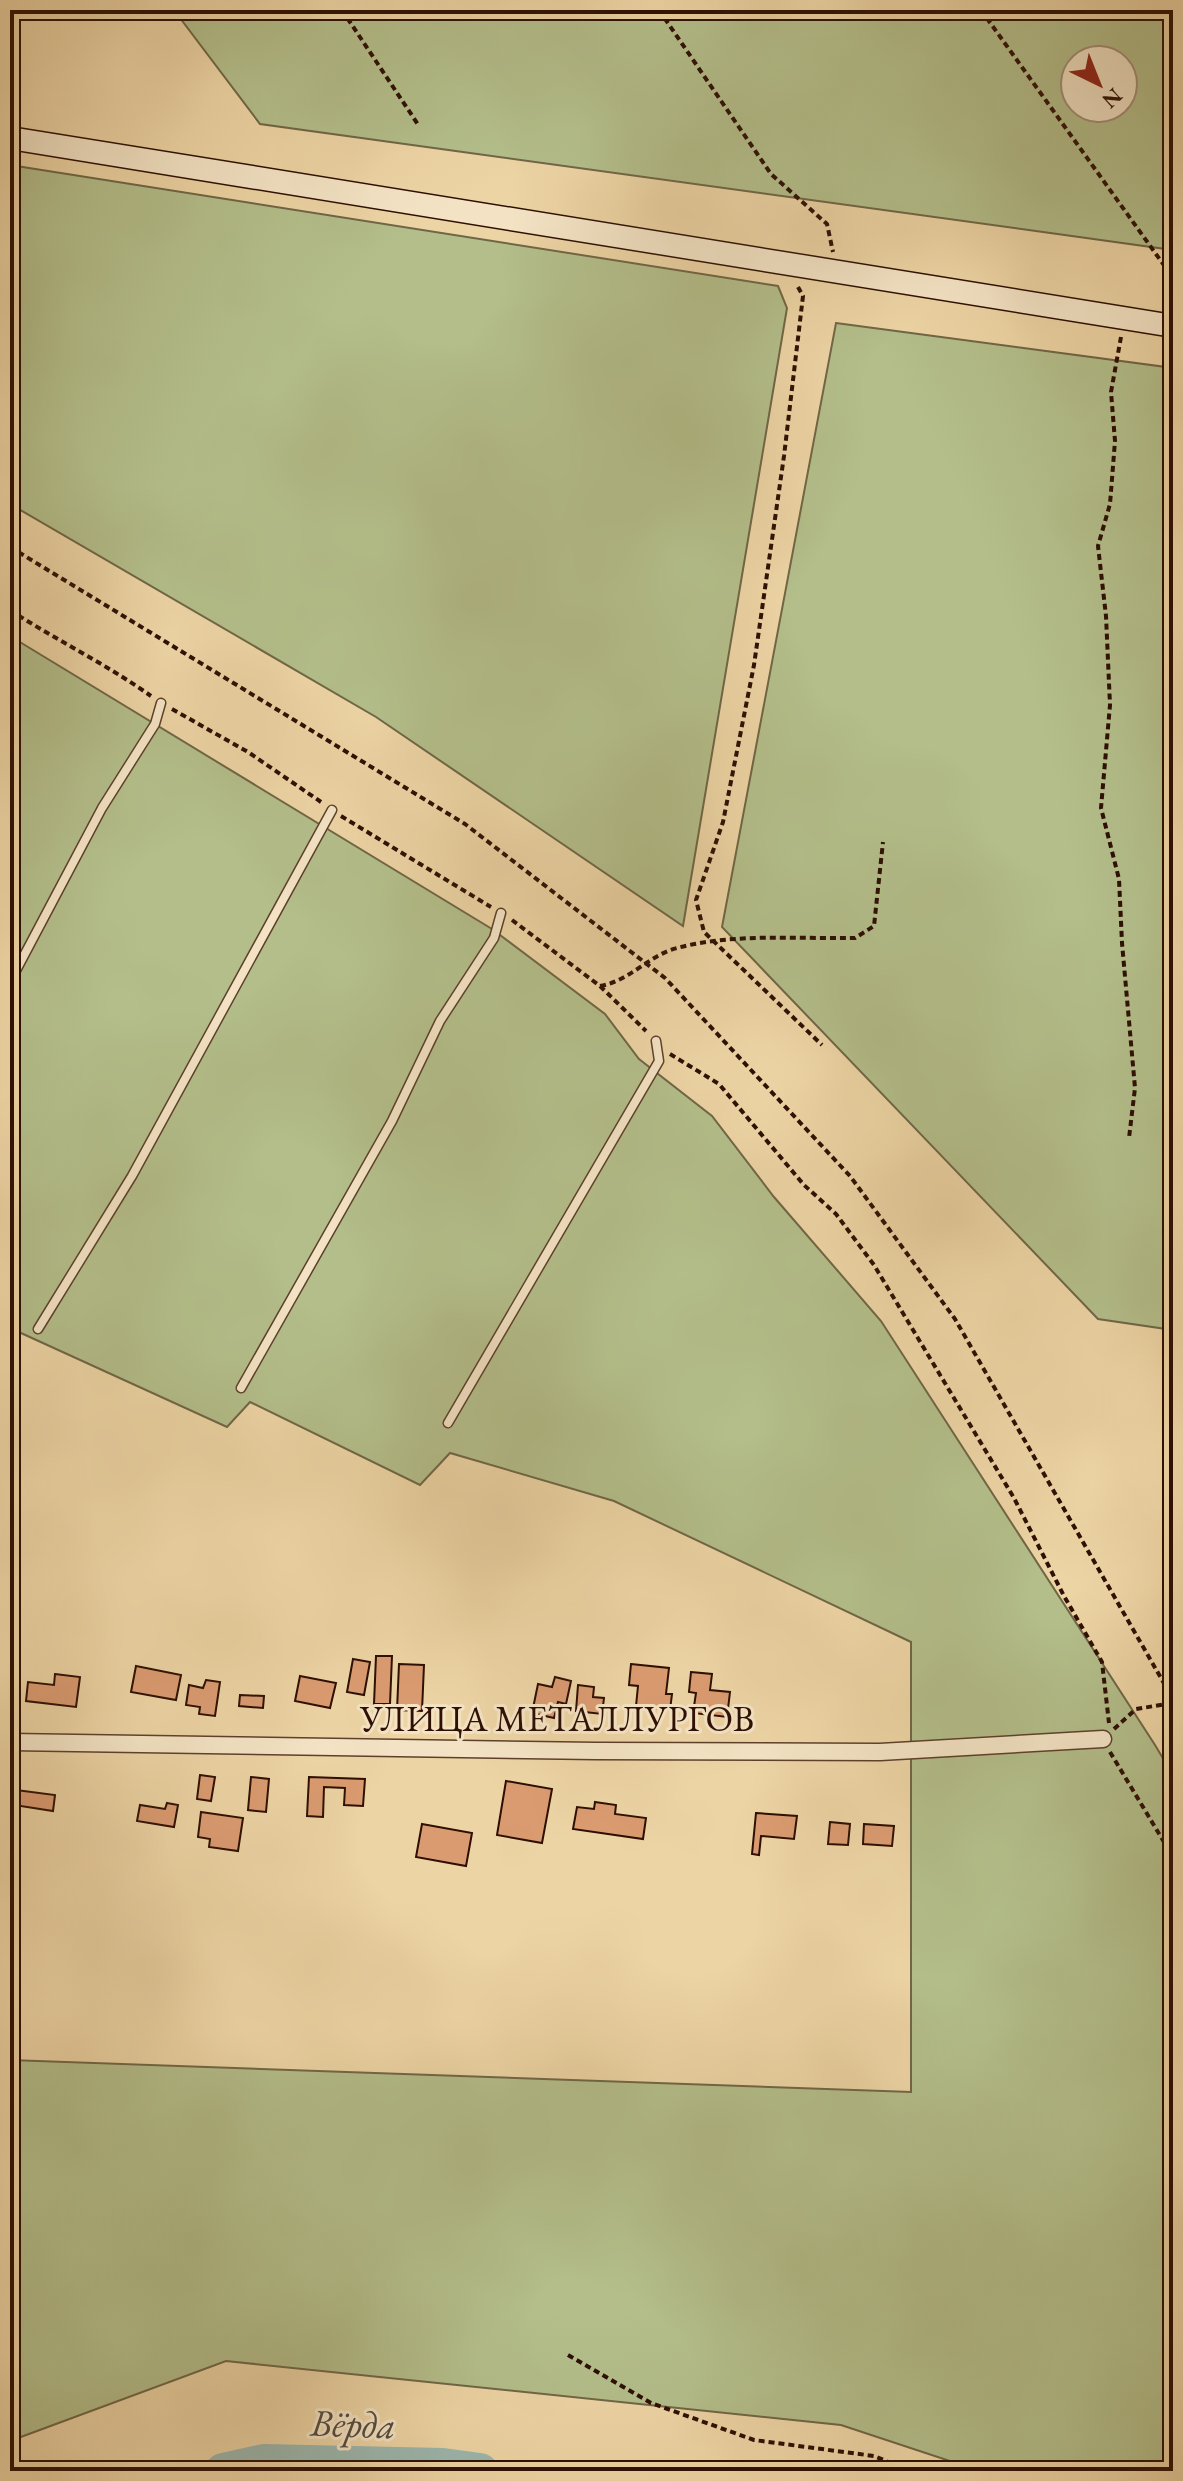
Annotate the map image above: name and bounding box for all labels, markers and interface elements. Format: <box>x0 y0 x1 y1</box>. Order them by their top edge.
north arrow <box>1059 44 1139 124</box>
text: N <box>1096 82 1129 115</box>
street label: УЛИЦА МЕТАЛЛУРГОВ <box>359 1695 754 1742</box>
water label: Вёрда <box>309 2397 396 2449</box>

